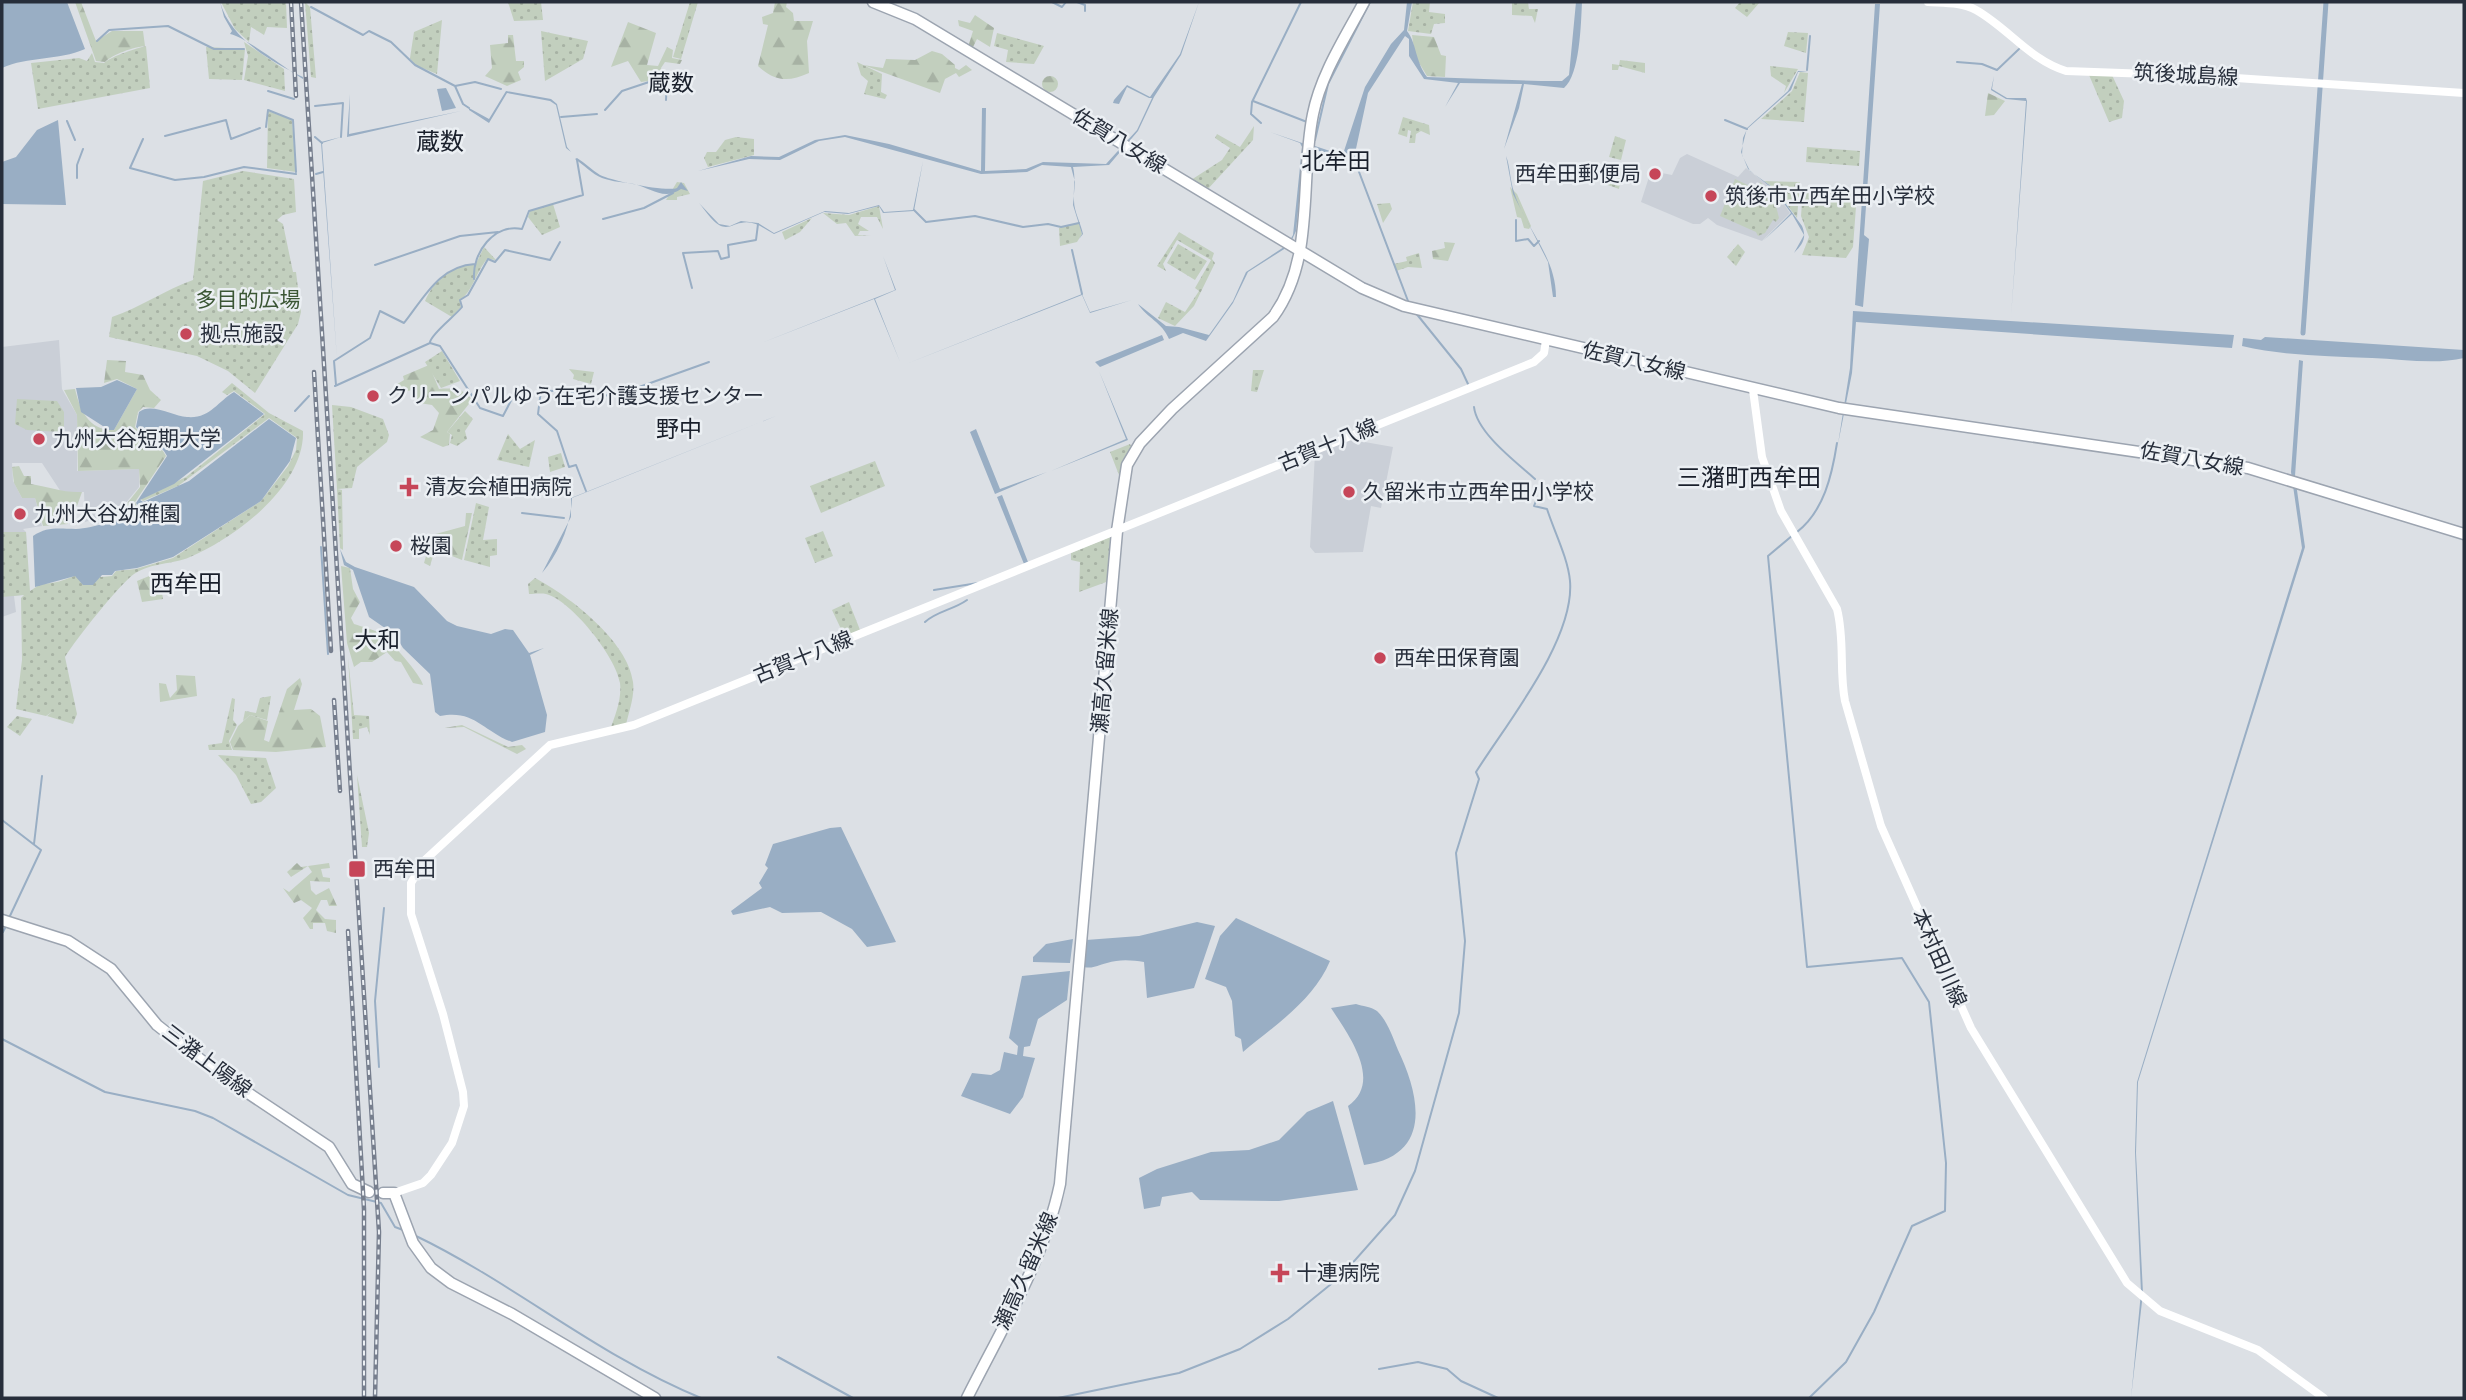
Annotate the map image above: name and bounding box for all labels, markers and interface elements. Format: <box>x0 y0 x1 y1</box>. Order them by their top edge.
street label: 筑後城島線 <box>2133 59 2239 91</box>
district label: 蔵数 <box>648 69 694 97</box>
street label: 佐賀八女線 <box>1067 103 1171 179</box>
district label: 蔵数 <box>416 128 464 156</box>
district label: 北牟田 <box>1302 147 1371 175</box>
place label: 西牟田郵便局 <box>1515 161 1641 187</box>
marker: 西牟田郵便局 <box>1647 166 1663 182</box>
place label: 筑後市立西牟田小学校 <box>1725 183 1935 209</box>
marker: 筑後市立西牟田小学校 <box>1703 188 1719 204</box>
park label: 多目的広場 <box>196 287 301 313</box>
place label: 拠点施設 <box>200 321 284 347</box>
marker: 拠点施設 <box>178 326 194 342</box>
street label: 佐賀八女線 <box>1580 337 1688 385</box>
place label: クリーンパルゆう在宅介護支援センター <box>387 383 764 409</box>
marker: クリーンパルゆう在宅介護支援センター <box>365 388 381 404</box>
street label: 古賀十八線 <box>1274 413 1382 477</box>
district label: 野中 <box>656 415 702 443</box>
place label: 九州大谷短期大学 <box>53 426 221 452</box>
marker: 九州大谷短期大学 <box>31 431 47 447</box>
street label: 佐賀八女線 <box>2138 437 2246 481</box>
district label: 三潴町西牟田 <box>1677 464 1821 492</box>
place label: 清友会植田病院 <box>425 474 572 500</box>
marker: 清友会植田病院 <box>399 477 419 497</box>
place label: 久留米市立西牟田小学校 <box>1363 479 1594 505</box>
marker: 久留米市立西牟田小学校 <box>1341 484 1357 500</box>
place label: 九州大谷幼稚園 <box>34 501 181 527</box>
marker: 九州大谷幼稚園 <box>12 506 28 522</box>
place label: 桜園 <box>410 533 452 559</box>
marker: 桜園 <box>388 538 404 554</box>
district label: 西牟田 <box>150 570 222 598</box>
street label: 瀬高久留米線 <box>1087 607 1123 735</box>
street label: 古賀十八線 <box>749 625 857 689</box>
district label: 大和 <box>354 626 400 654</box>
place label: 西牟田保育園 <box>1394 645 1520 671</box>
marker: 西牟田保育園 <box>1372 650 1388 666</box>
place label: 西牟田 <box>373 856 436 882</box>
marker: 西牟田 <box>347 859 367 879</box>
street label: 本村田川線 <box>1906 905 1972 1011</box>
street label: 三潴上陽線 <box>157 1019 257 1103</box>
street label: 瀬高久留米線 <box>988 1208 1064 1334</box>
place label: 十連病院 <box>1296 1260 1380 1286</box>
marker: 十連病院 <box>1270 1263 1290 1283</box>

